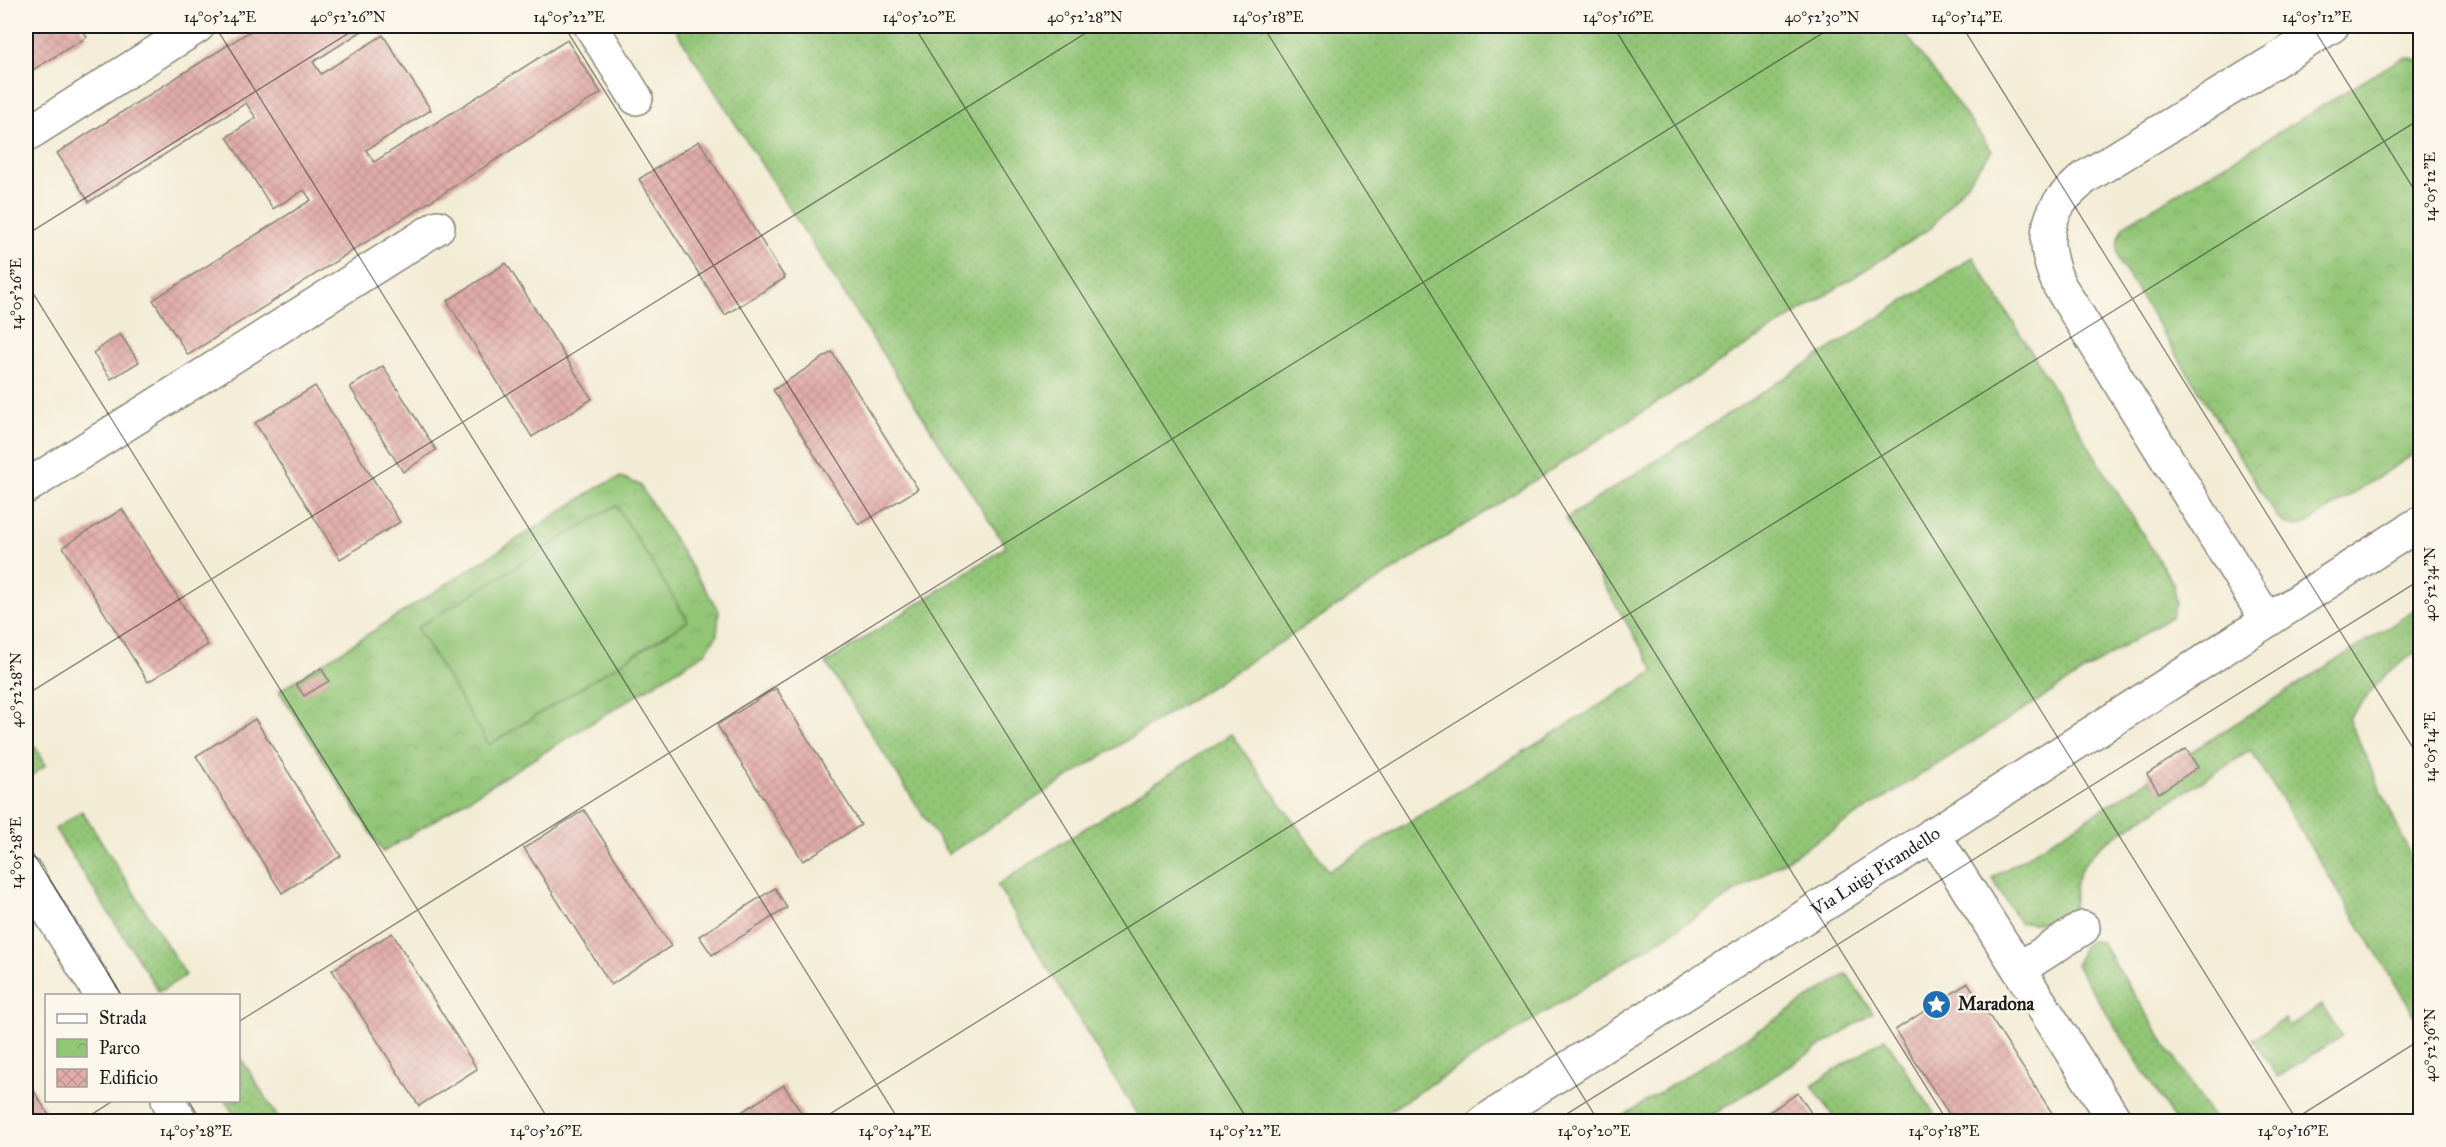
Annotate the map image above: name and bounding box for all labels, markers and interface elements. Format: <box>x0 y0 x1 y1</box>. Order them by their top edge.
text: 14°05'24"E <box>184 8 257 26</box>
text: 40°52'26"N <box>310 8 386 26</box>
text: 14°05'22"E <box>533 8 605 26</box>
text: 14°05'20"E <box>882 8 956 26</box>
text: 40°52'28"N <box>1047 8 1123 26</box>
text: 14°05'18"E <box>1233 8 1304 26</box>
text: 14°05'16"E <box>1583 8 1653 26</box>
text: 40°52'30"N <box>1784 8 1860 26</box>
text: 14°05'14"E <box>1931 8 2003 26</box>
text: 14°05'12"E <box>2282 8 2352 26</box>
text: 14°05'12"E <box>2421 152 2439 222</box>
text: 14°05'26"E <box>7 258 25 330</box>
text: 40°52'34"N <box>2421 546 2439 621</box>
text: 40°52'28"N <box>7 652 25 728</box>
text: 14°05'14"E <box>2421 711 2439 783</box>
text: 14°05'28"E <box>7 817 25 889</box>
street label: Via Luigi Pirandello <box>1806 822 1944 921</box>
place icon: Maradona <box>1921 988 1953 1020</box>
place label: Maradona <box>1958 993 2034 1015</box>
legend <box>45 994 240 1102</box>
text: Strada <box>99 1007 147 1029</box>
text: 40°52'36"N <box>2421 1008 2439 1082</box>
text: Parco <box>99 1037 140 1059</box>
text: Edificio <box>99 1067 158 1089</box>
text: 14°05'28"E <box>160 1122 232 1140</box>
text: 14°05'26"E <box>510 1122 582 1140</box>
text: 14°05'24"E <box>859 1122 932 1140</box>
text: 14°05'22"E <box>1209 1122 1281 1140</box>
text: 14°05'20"E <box>1557 1122 1631 1140</box>
text: 14°05'18"E <box>1909 1122 1980 1140</box>
text: 14°05'16"E <box>2258 1122 2328 1140</box>

